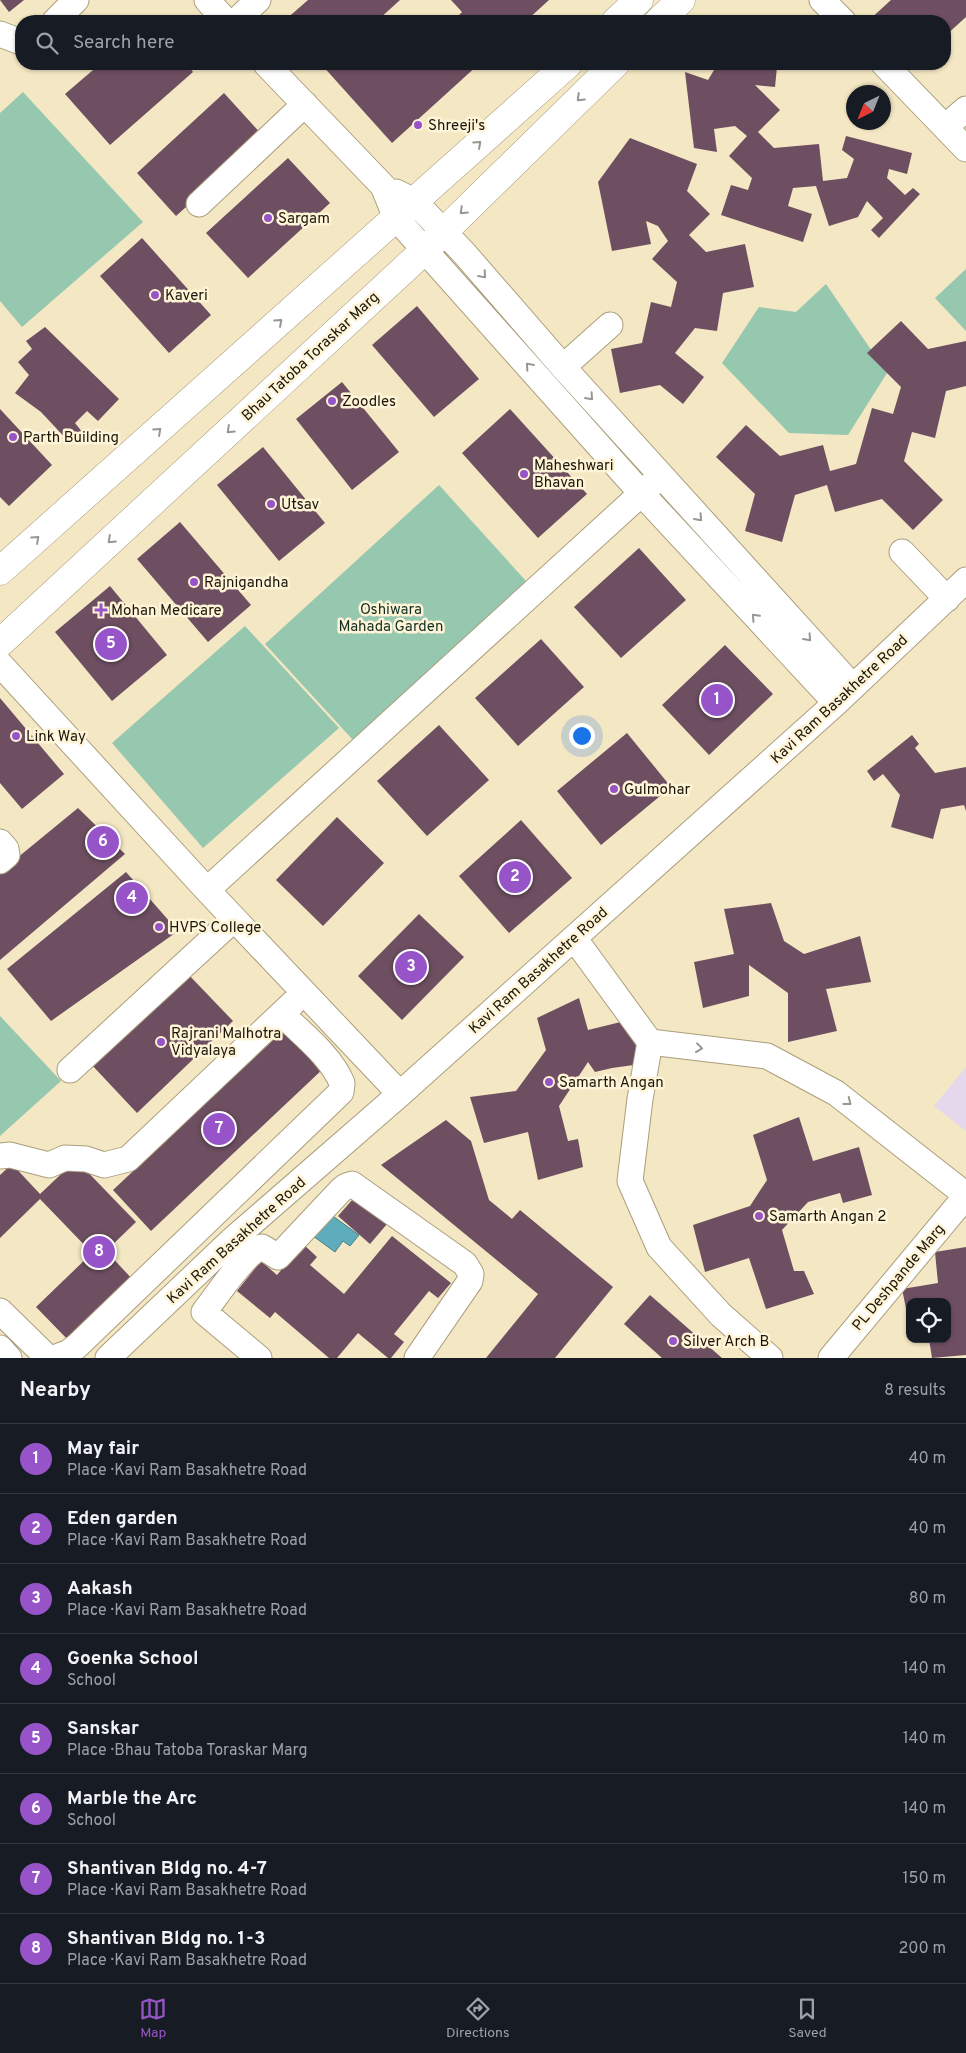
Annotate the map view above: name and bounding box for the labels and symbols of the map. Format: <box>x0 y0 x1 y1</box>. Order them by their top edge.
north arrow <box>846 85 891 130</box>
one-way arrow <box>577 92 586 101</box>
place label: Shreeji's <box>428 117 485 136</box>
marker: Shreeji's <box>412 119 424 131</box>
one-way arrow <box>473 141 482 150</box>
one-way arrow <box>460 205 469 214</box>
place label: Sargam <box>278 210 330 229</box>
marker: Sargam <box>262 212 274 224</box>
one-way arrow <box>477 270 486 279</box>
place label: Kaveri <box>165 287 208 306</box>
street label: Bhau Tatoba Toraskar Marg <box>238 288 384 426</box>
marker: Kaveri <box>149 289 161 301</box>
one-way arrow <box>273 320 282 328</box>
one-way arrow <box>526 363 535 372</box>
one-way arrow <box>584 392 593 401</box>
place label: Zoodles <box>342 393 396 412</box>
marker: Zoodles <box>326 395 338 407</box>
one-way arrow <box>227 424 236 433</box>
one-way arrow <box>152 427 161 436</box>
place label: Parth Building <box>23 429 119 448</box>
marker: Parth Building <box>7 431 19 443</box>
place label: Maheshwari Bhavan <box>534 457 614 493</box>
marker: Maheshwari Bhavan <box>518 468 530 480</box>
place label: Utsav <box>281 496 320 515</box>
marker: Utsav <box>265 498 277 510</box>
one-way arrow <box>693 513 702 522</box>
one-way arrow <box>108 534 117 543</box>
one-way arrow <box>31 535 40 544</box>
place label: Rajnigandha <box>204 574 288 593</box>
marker: Rajnigandha <box>188 576 200 588</box>
park label: Oshiwara Mahada Garden <box>339 601 443 637</box>
place label: Mohan Medicare <box>111 602 222 621</box>
marker: Mohan Medicare <box>95 604 107 616</box>
one-way arrow <box>752 613 761 622</box>
pin: 5 <box>95 625 127 663</box>
street label: Kavi Ram Basakhetre Road <box>767 632 913 769</box>
one-way arrow <box>802 633 811 642</box>
pin: 1 <box>701 681 733 719</box>
your location <box>569 723 595 749</box>
place label: Link Way <box>26 728 86 747</box>
marker: Link Way <box>10 730 22 742</box>
place label: Gulmohar <box>624 781 691 800</box>
marker: Gulmohar <box>608 783 620 795</box>
pin: 6 <box>87 823 119 861</box>
pin: 2 <box>499 858 531 896</box>
pin: 4 <box>116 879 148 917</box>
street label: Kavi Ram Basakhetre Road <box>465 904 613 1039</box>
place label: HVPS College <box>169 919 261 938</box>
marker: HVPS College <box>153 921 165 933</box>
pin: 3 <box>395 948 427 986</box>
place label: Rajrani Malhotra Vidyalaya <box>171 1025 281 1061</box>
marker: Rajrani Malhotra Vidyalaya <box>155 1036 167 1048</box>
one-way arrow <box>695 1042 703 1053</box>
place label: Samarth Angan <box>559 1074 664 1093</box>
marker: Samarth Angan <box>543 1076 555 1088</box>
one-way arrow <box>842 1097 851 1105</box>
pin: 7 <box>203 1110 235 1148</box>
street label: Kavi Ram Basakhetre Road <box>163 1174 311 1309</box>
place label: Samarth Angan 2 <box>769 1208 886 1227</box>
marker: Samarth Angan 2 <box>753 1210 765 1222</box>
street label: PL Deshpande Marg <box>849 1221 949 1335</box>
pin: 8 <box>83 1233 115 1271</box>
place label: Silver Arch B <box>683 1333 769 1352</box>
marker: Silver Arch B <box>667 1335 679 1347</box>

